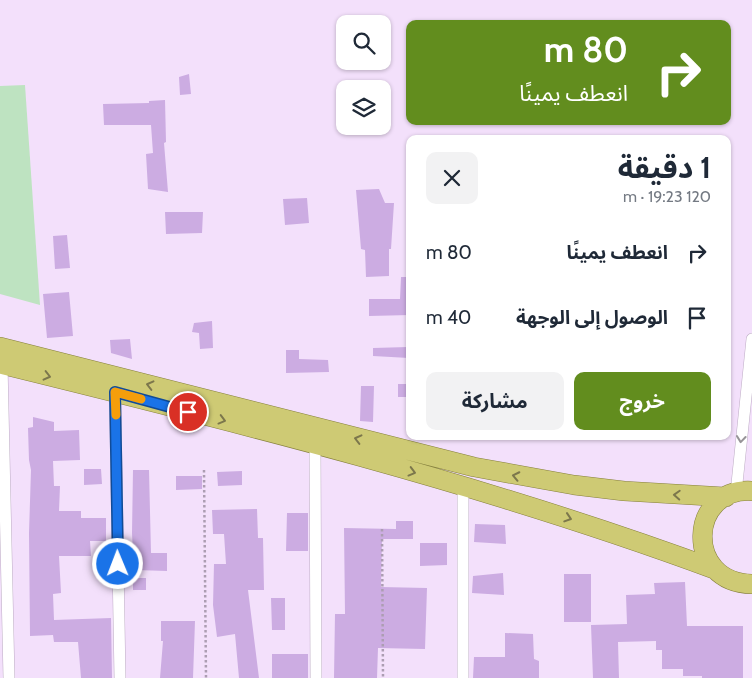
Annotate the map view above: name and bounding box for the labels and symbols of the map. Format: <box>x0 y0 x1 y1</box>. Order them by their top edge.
one-way arrow <box>43 370 51 380</box>
one-way arrow <box>145 380 154 391</box>
pin <box>167 391 209 433</box>
one-way arrow <box>217 415 225 425</box>
one-way arrow <box>354 434 362 444</box>
one-way arrow <box>736 436 747 444</box>
one-way arrow <box>408 466 417 477</box>
one-way arrow <box>512 471 521 481</box>
one-way arrow <box>673 489 681 500</box>
one-way arrow <box>564 512 572 522</box>
position arrow <box>91 537 143 589</box>

